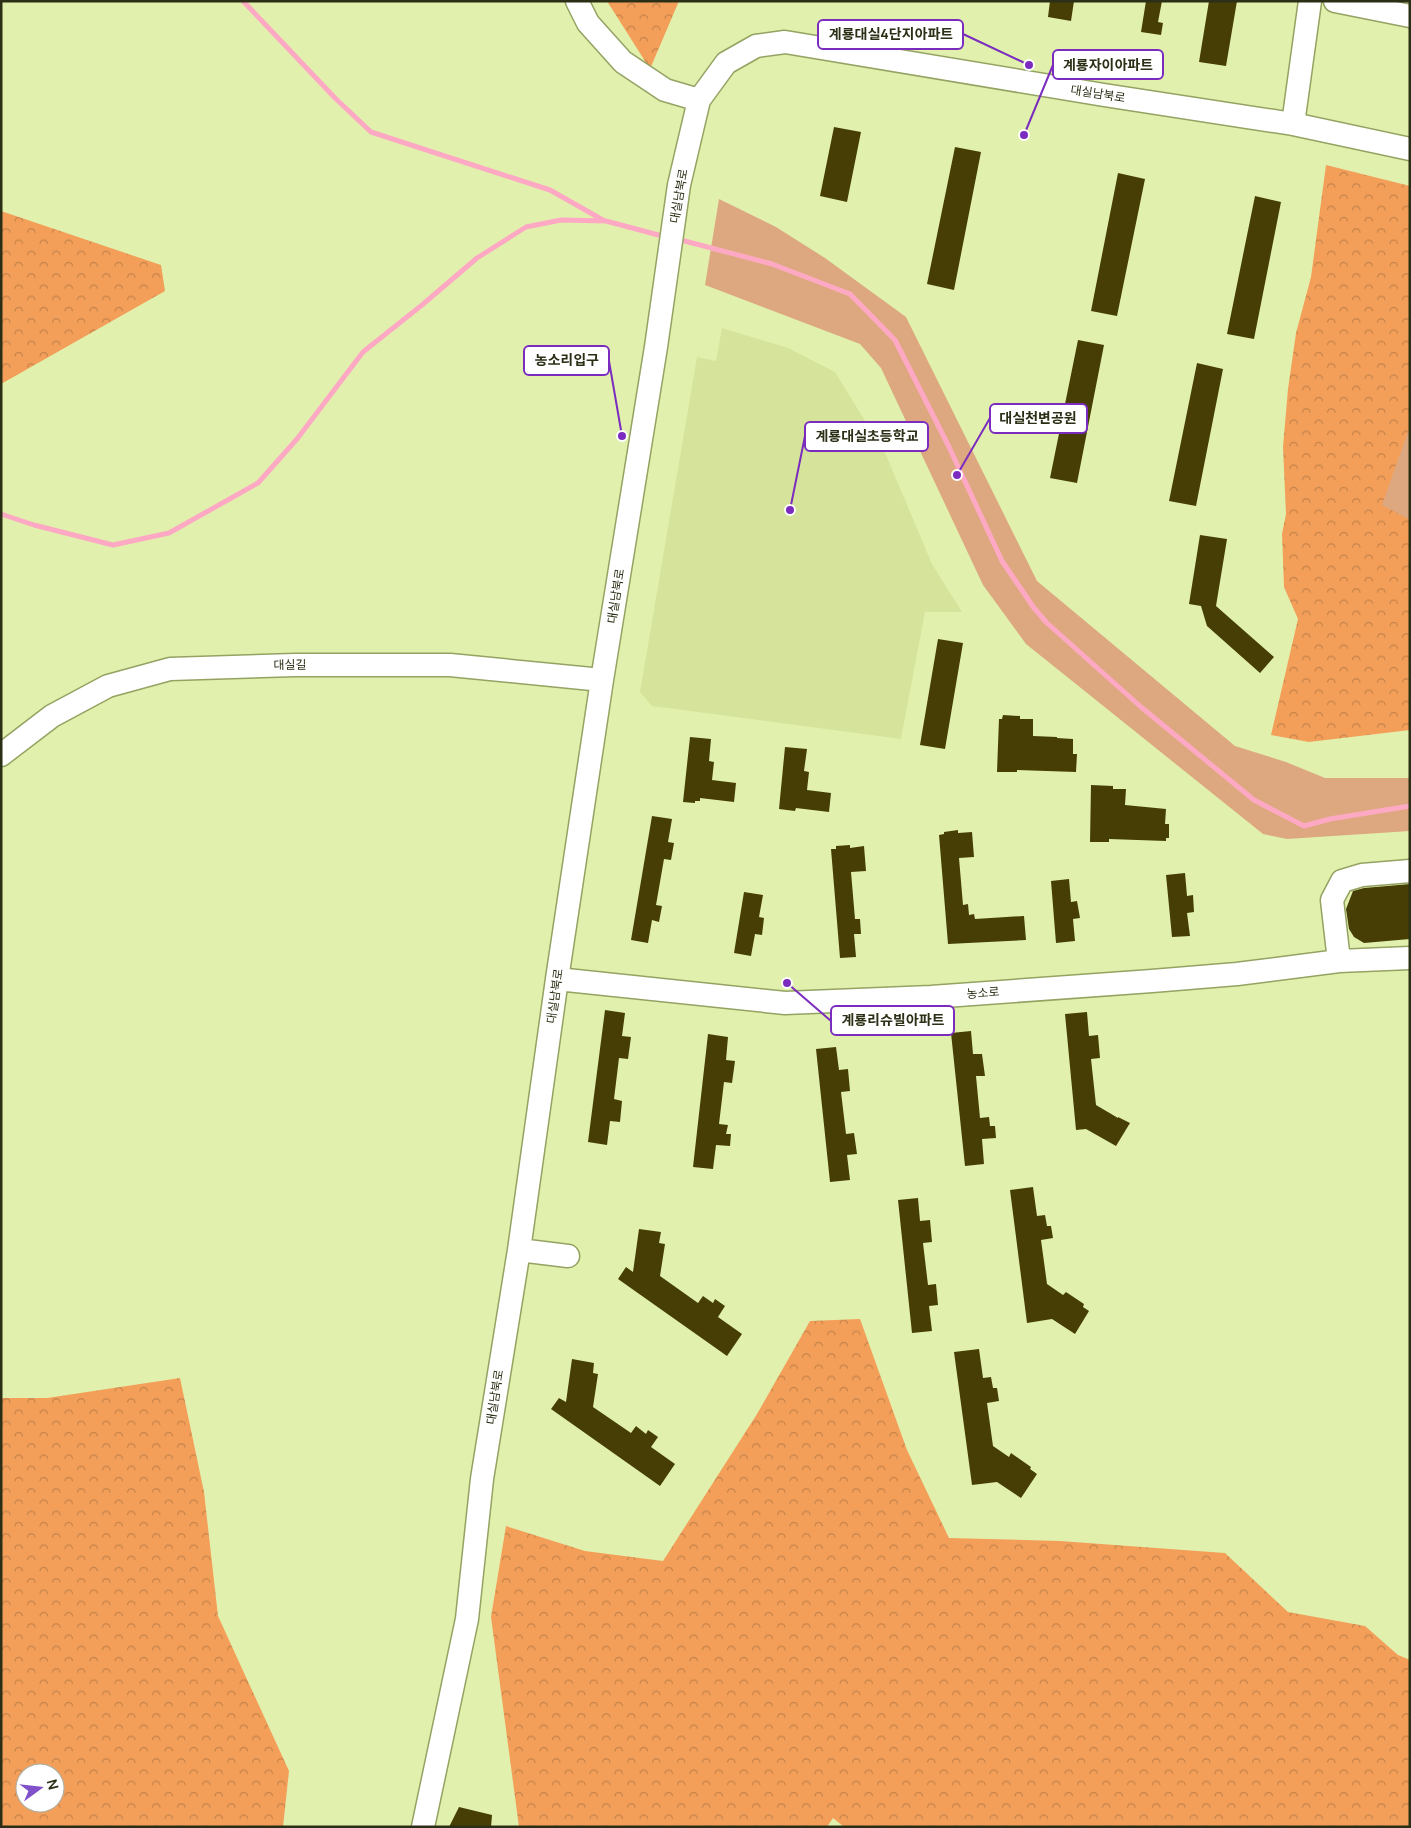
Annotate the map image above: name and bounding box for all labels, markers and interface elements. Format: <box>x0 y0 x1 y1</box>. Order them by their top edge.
callout: 계룡대실4단지아파트 <box>818 20 963 49</box>
text: 계룡대실4단지아파트 <box>829 24 953 43</box>
callout: 계룡자이아파트 <box>1053 50 1163 79</box>
text: 계룡자이아파트 <box>1063 55 1153 74</box>
street label: 대실남북로 <box>1069 81 1127 106</box>
street label: 대실남북로 <box>665 167 692 225</box>
callout: 농소리입구 <box>524 346 609 375</box>
text: 농소리입구 <box>535 350 599 369</box>
callout: 대실천변공원 <box>990 404 1087 433</box>
text: 대실천변공원 <box>999 408 1077 427</box>
callout: 계룡대실초등학교 <box>805 422 928 451</box>
text: 계룡대실초등학교 <box>815 426 919 445</box>
street label: 대실남북로 <box>603 567 628 625</box>
street label: 대실길 <box>273 656 307 673</box>
street label: 대실남북로 <box>542 967 567 1024</box>
street label: 농소로 <box>966 983 1000 1002</box>
callout: 계룡리슈빌아파트 <box>831 1006 954 1035</box>
text: 계룡리슈빌아파트 <box>841 1010 945 1029</box>
street label: 대실남북로 <box>482 1368 507 1426</box>
north arrow <box>15 1763 65 1813</box>
text: N <box>43 1777 64 1792</box>

